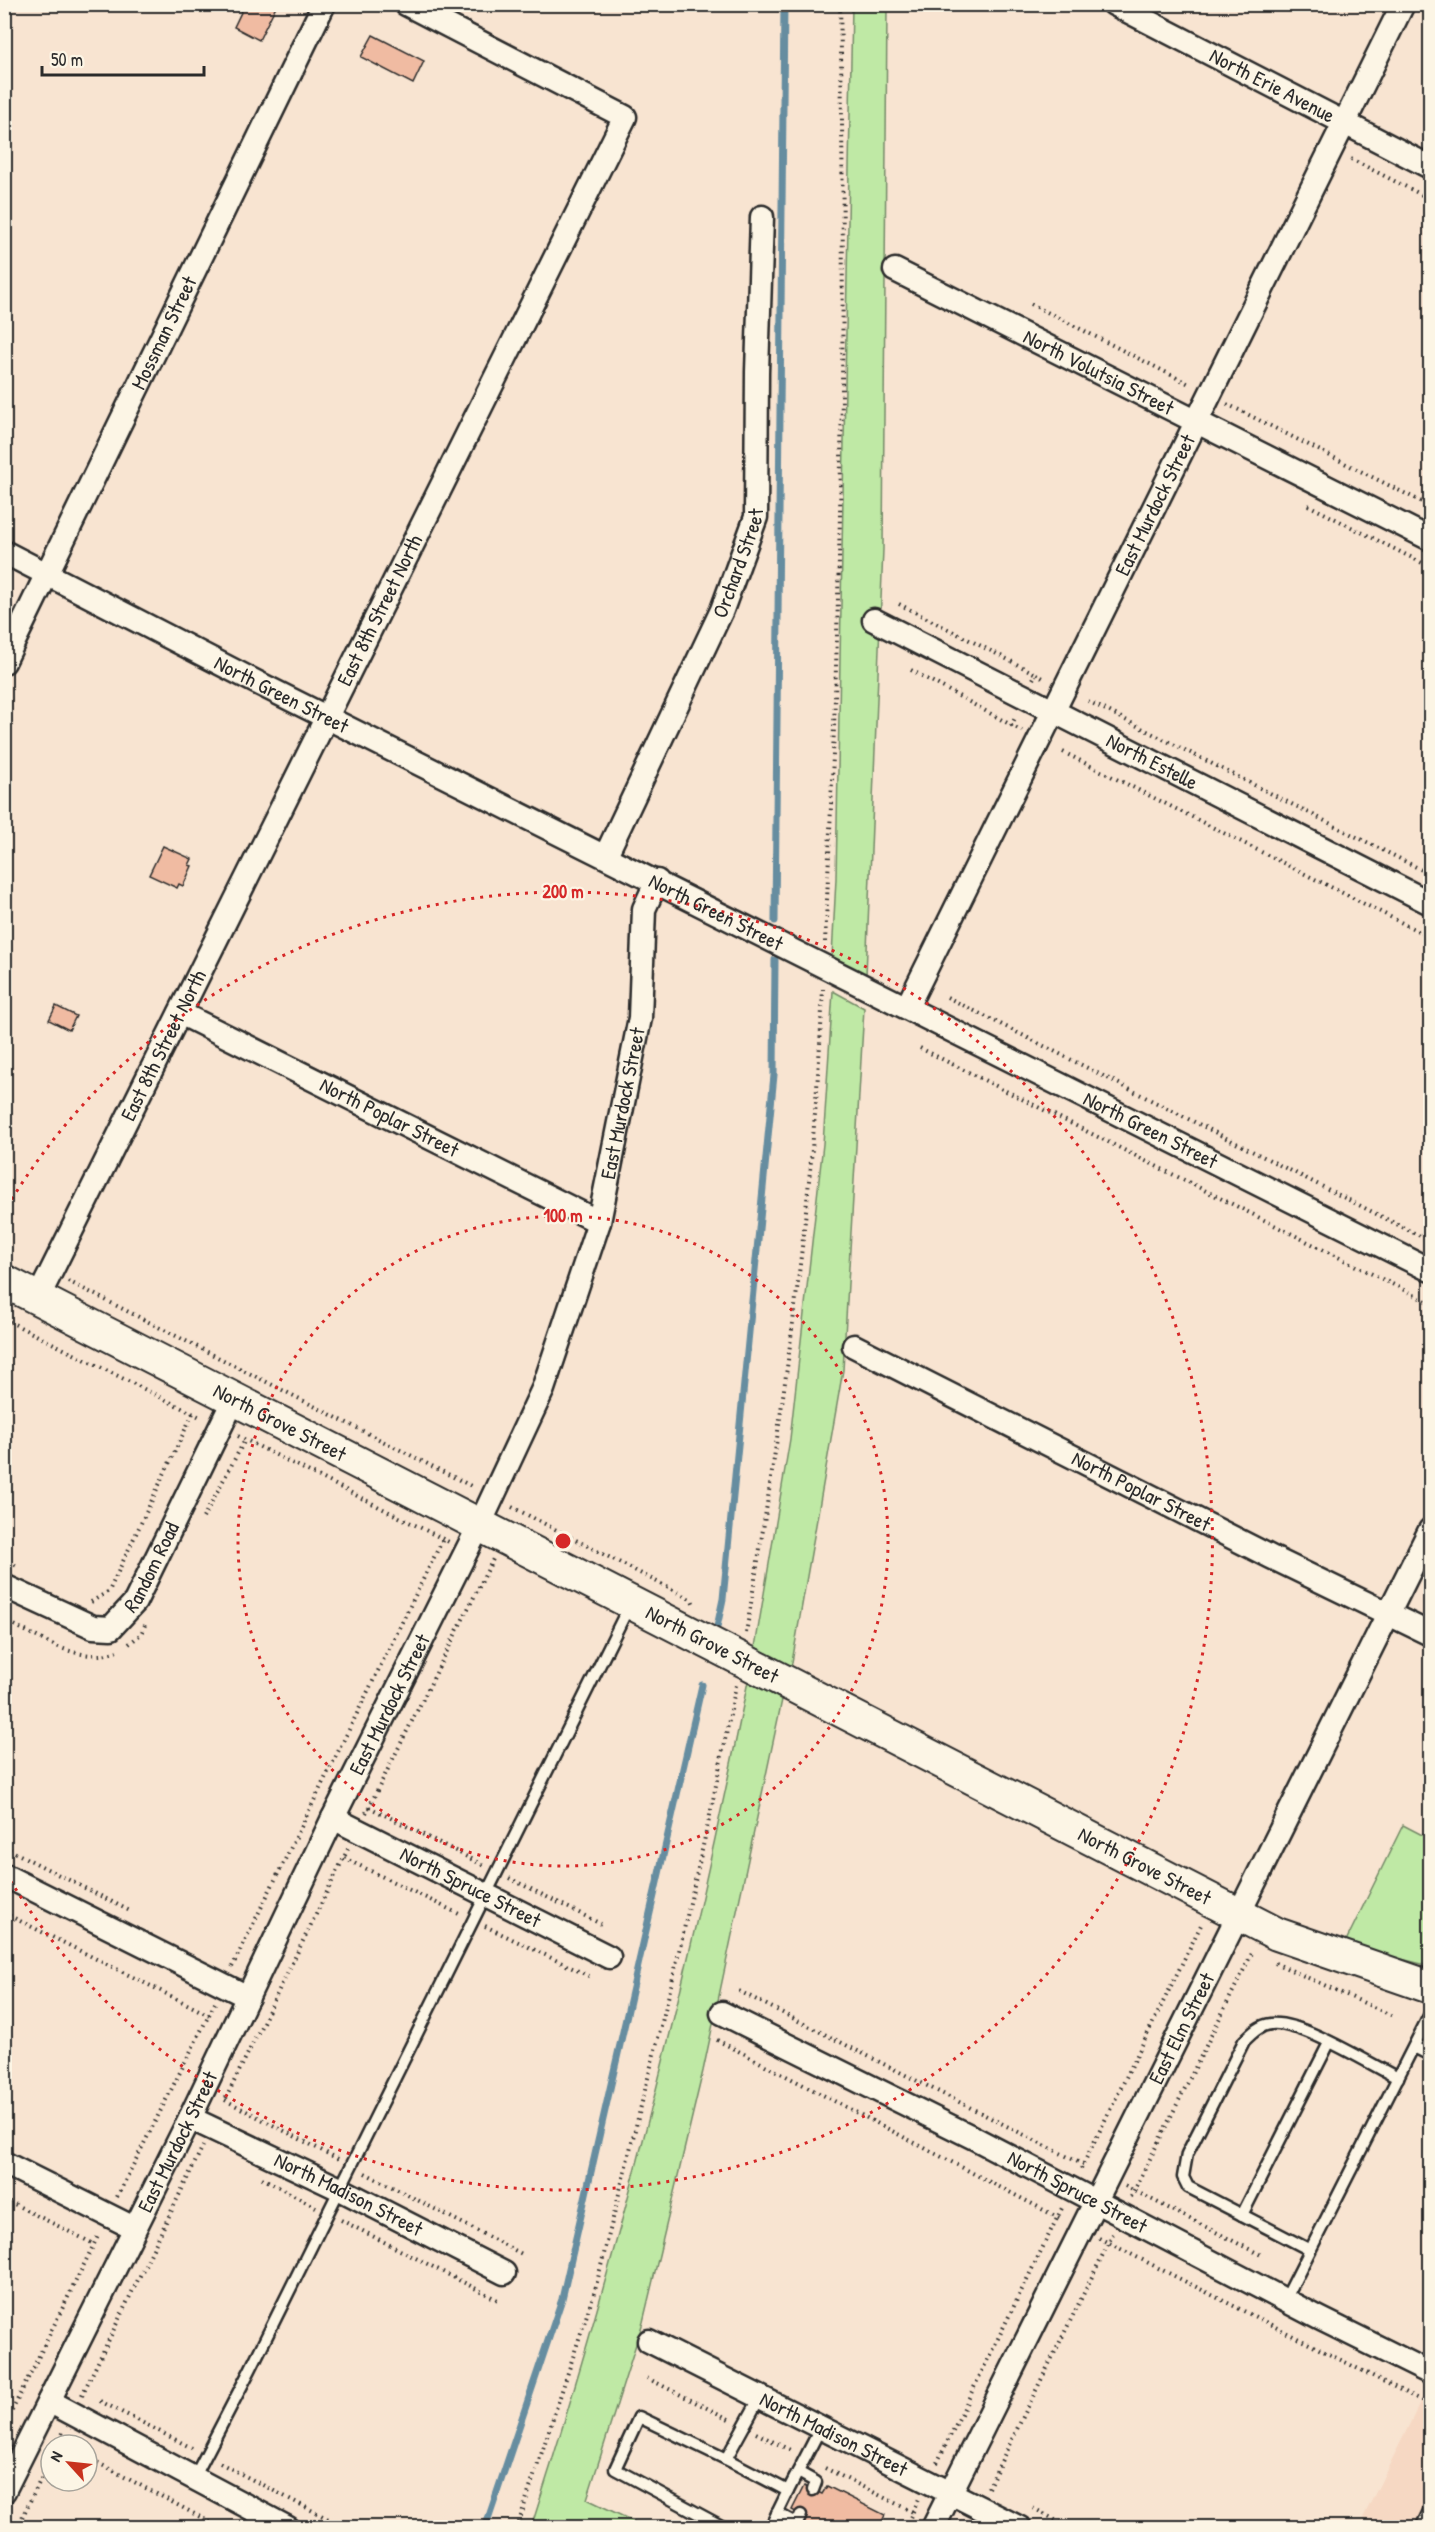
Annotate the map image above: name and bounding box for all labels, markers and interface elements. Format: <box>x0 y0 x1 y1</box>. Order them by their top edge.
scale bar <box>42 39 204 77</box>
street label: North Erie Avenue <box>1205 41 1340 130</box>
text: 50 m <box>51 47 83 72</box>
street label: Mossman Street <box>124 270 204 394</box>
street label: North Volutsia Street <box>1019 322 1180 422</box>
street label: East Murdock Street <box>1108 429 1202 580</box>
street label: Orchard Street <box>705 508 770 623</box>
street label: East 8th Street North <box>330 529 429 691</box>
street label: North Green Street <box>210 648 354 740</box>
street label: North Estelle <box>1102 726 1203 796</box>
street label: North Green Street <box>644 866 789 958</box>
text: 200 m <box>543 879 583 904</box>
street label: East 8th Street North <box>113 965 213 1126</box>
street label: East Murdock Street <box>593 1024 652 1182</box>
street label: North Poplar Street <box>315 1070 465 1164</box>
street label: North Green Street <box>1079 1084 1224 1176</box>
text: 100 m <box>543 1203 583 1228</box>
street label: North Grove Street <box>209 1376 352 1469</box>
street label: North Poplar Street <box>1067 1444 1217 1539</box>
street label: Random Road <box>117 1517 186 1619</box>
centre of rings <box>553 1531 573 1551</box>
street label: North Grove Street <box>641 1598 785 1690</box>
street label: East Murdock Street <box>342 1628 437 1780</box>
street label: North Grove Street <box>1073 1819 1217 1912</box>
street label: North Spruce Street <box>395 1839 547 1935</box>
street label: East Elm Street <box>1141 1967 1222 2089</box>
street label: East Murdock Street <box>130 2066 225 2217</box>
street label: North Spruce Street <box>1003 2143 1153 2240</box>
street label: North Madison Street <box>270 2145 429 2243</box>
street label: North Madison Street <box>755 2384 914 2484</box>
north arrow <box>39 2433 99 2493</box>
text: N <box>44 2447 68 2465</box>

